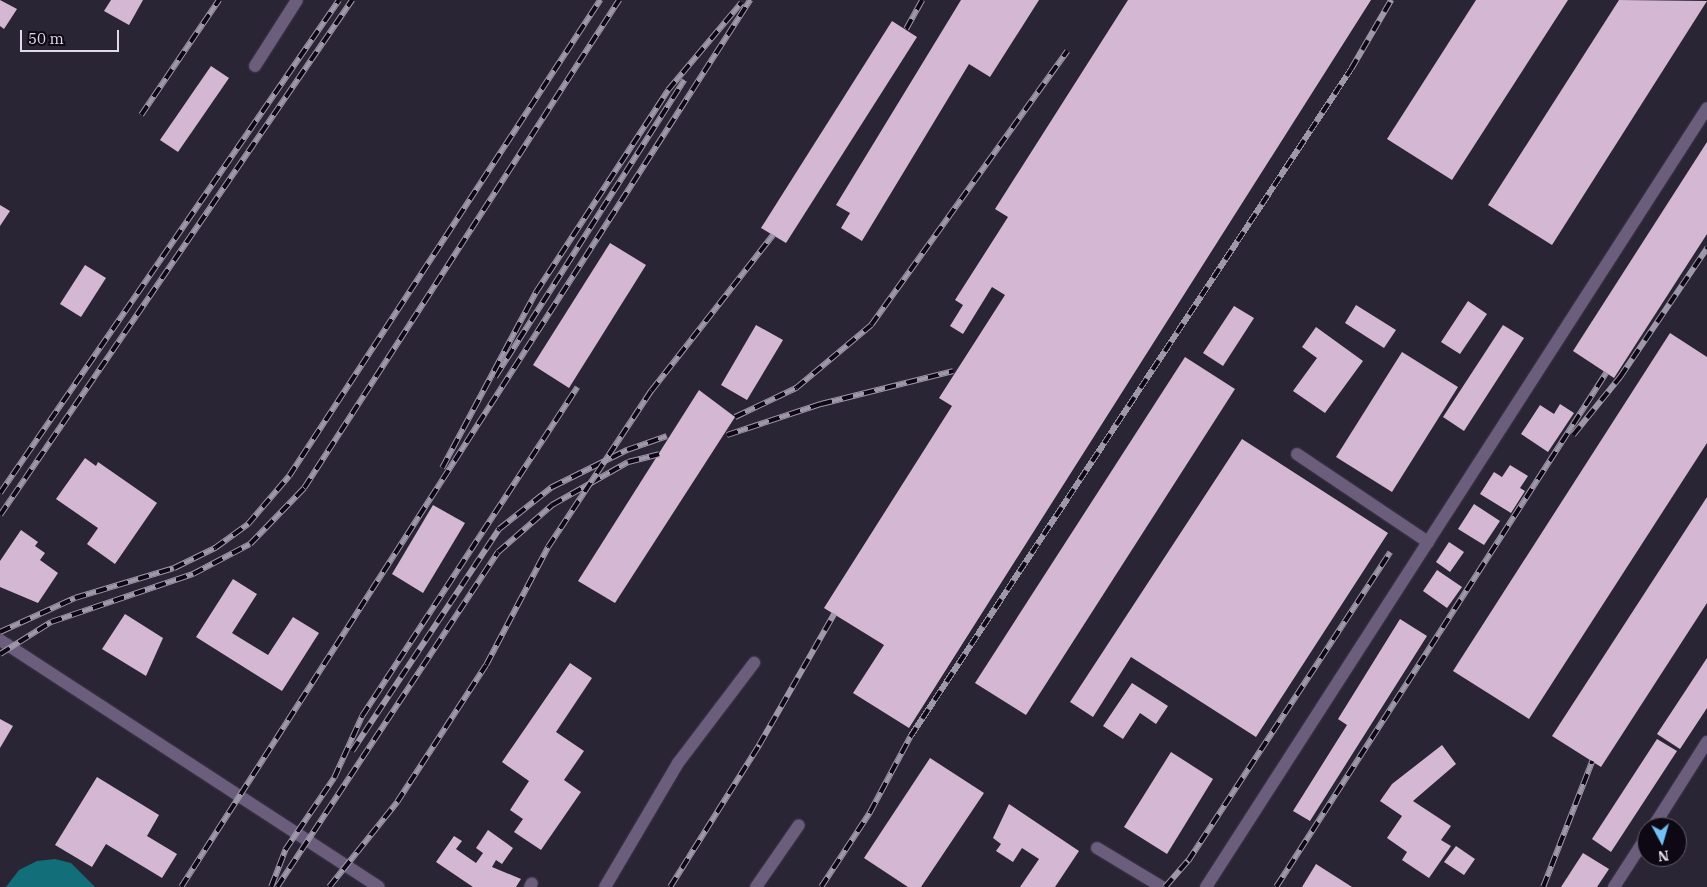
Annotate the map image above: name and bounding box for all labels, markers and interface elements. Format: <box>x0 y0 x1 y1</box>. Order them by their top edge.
scale bar <box>22 20 121 52</box>
text: 50 m <box>28 29 64 48</box>
north arrow <box>1637 817 1687 867</box>
text: N <box>1657 846 1670 865</box>

